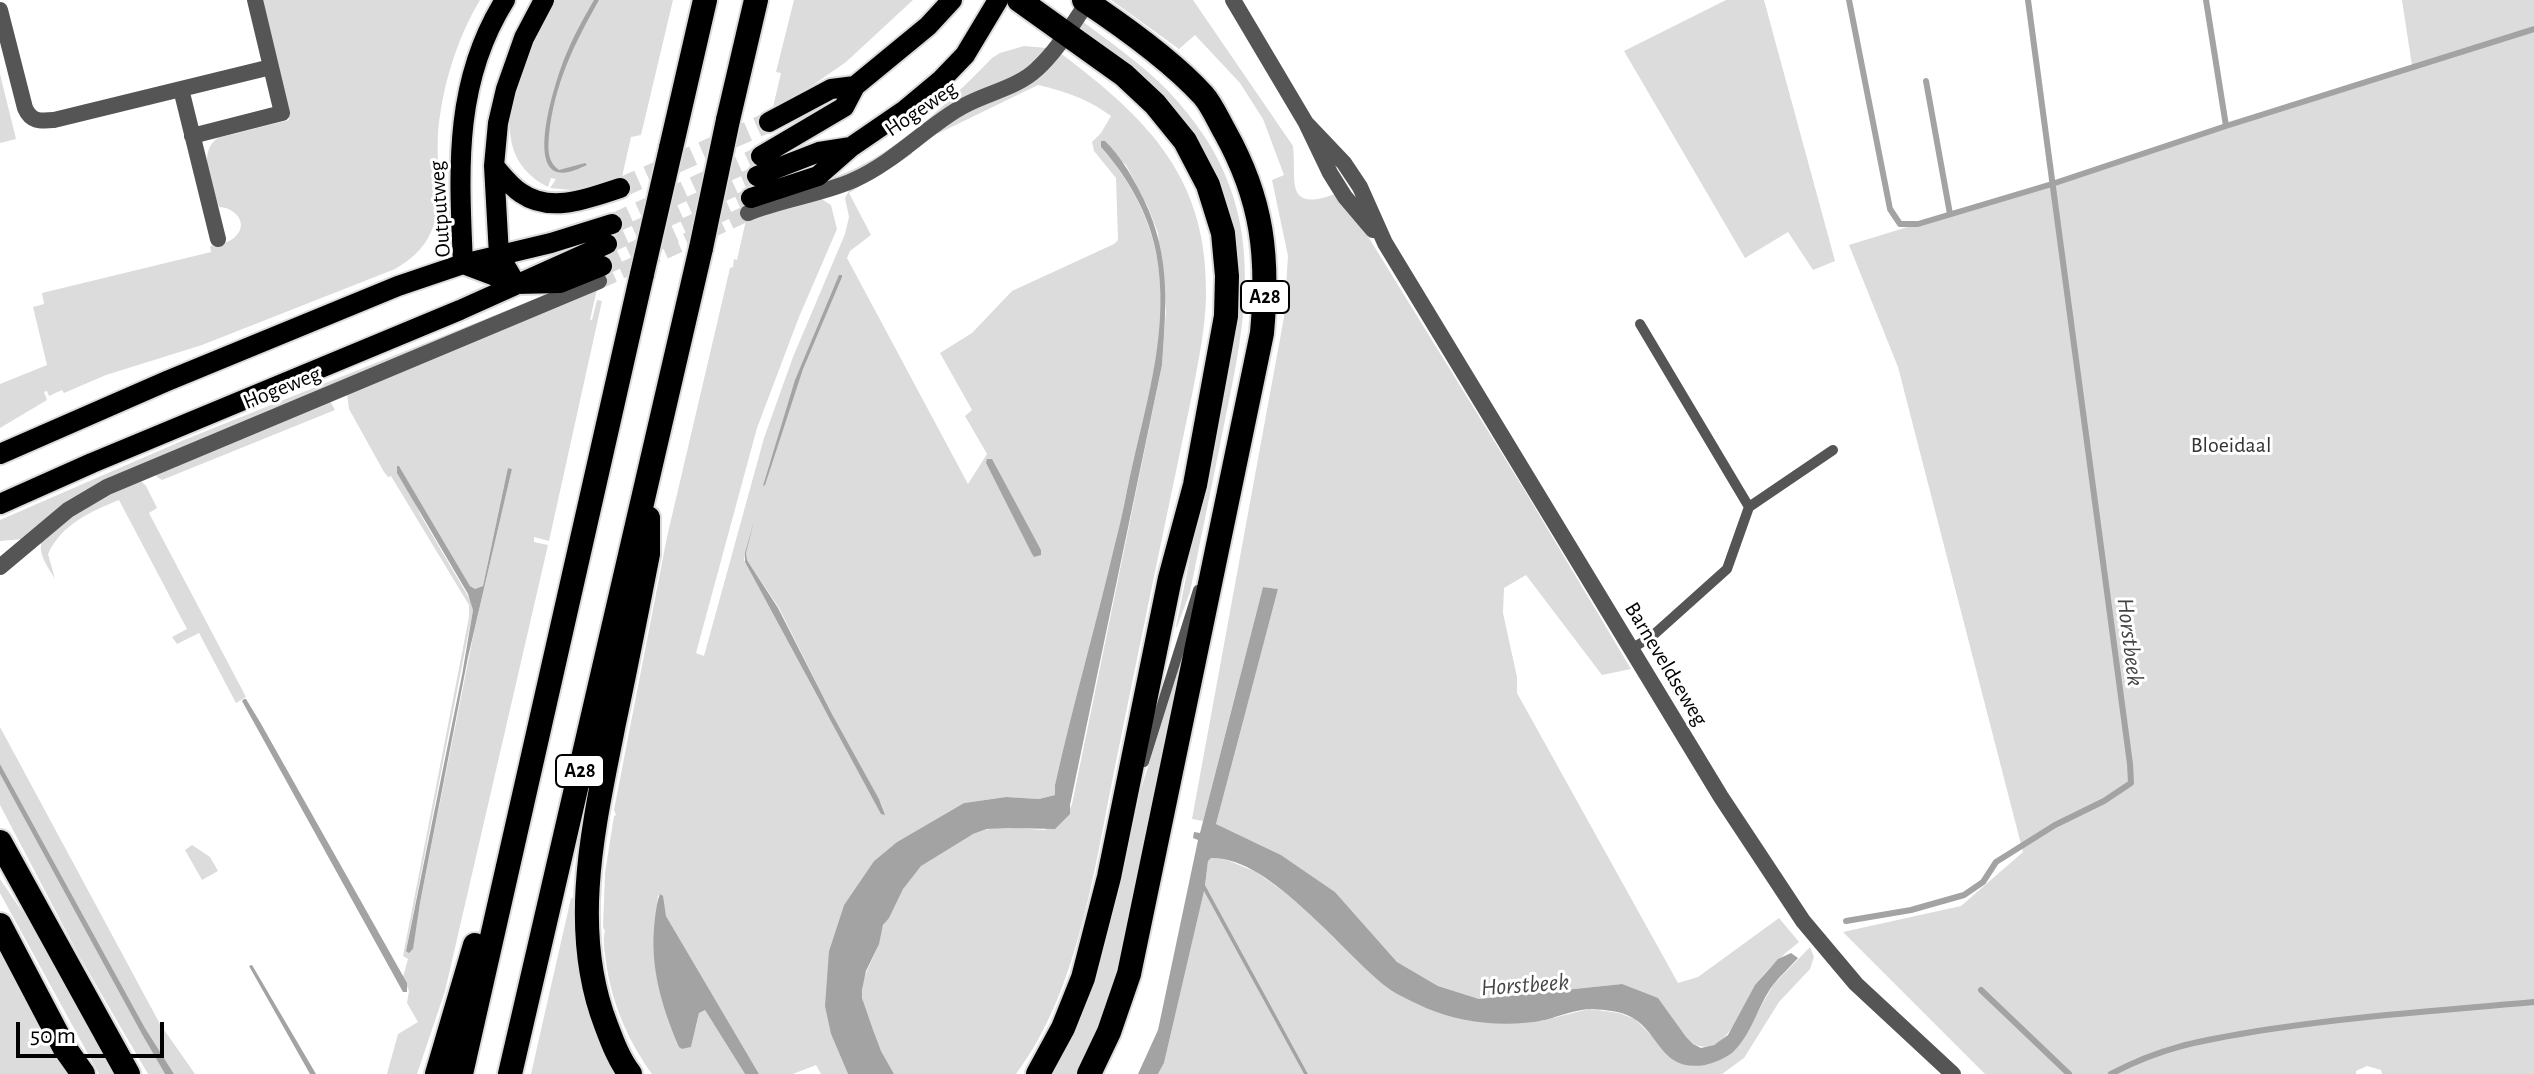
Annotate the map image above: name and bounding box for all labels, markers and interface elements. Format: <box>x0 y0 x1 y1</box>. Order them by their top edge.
street label: Hogeweg <box>880 75 962 143</box>
street label: Outputweg <box>423 160 457 258</box>
road number: A28 <box>1241 281 1289 313</box>
street label: Hogeweg <box>239 361 325 415</box>
park label: Bloeidaal <box>2191 432 2271 458</box>
water label: Horstbeek <box>2110 596 2150 688</box>
street label: Barneveldseweg <box>1619 597 1713 731</box>
road number: A28 <box>556 755 604 787</box>
water label: Horstbeek <box>1480 968 1570 1002</box>
scale bar <box>20 1006 168 1056</box>
text: 50 m <box>30 1024 76 1048</box>

